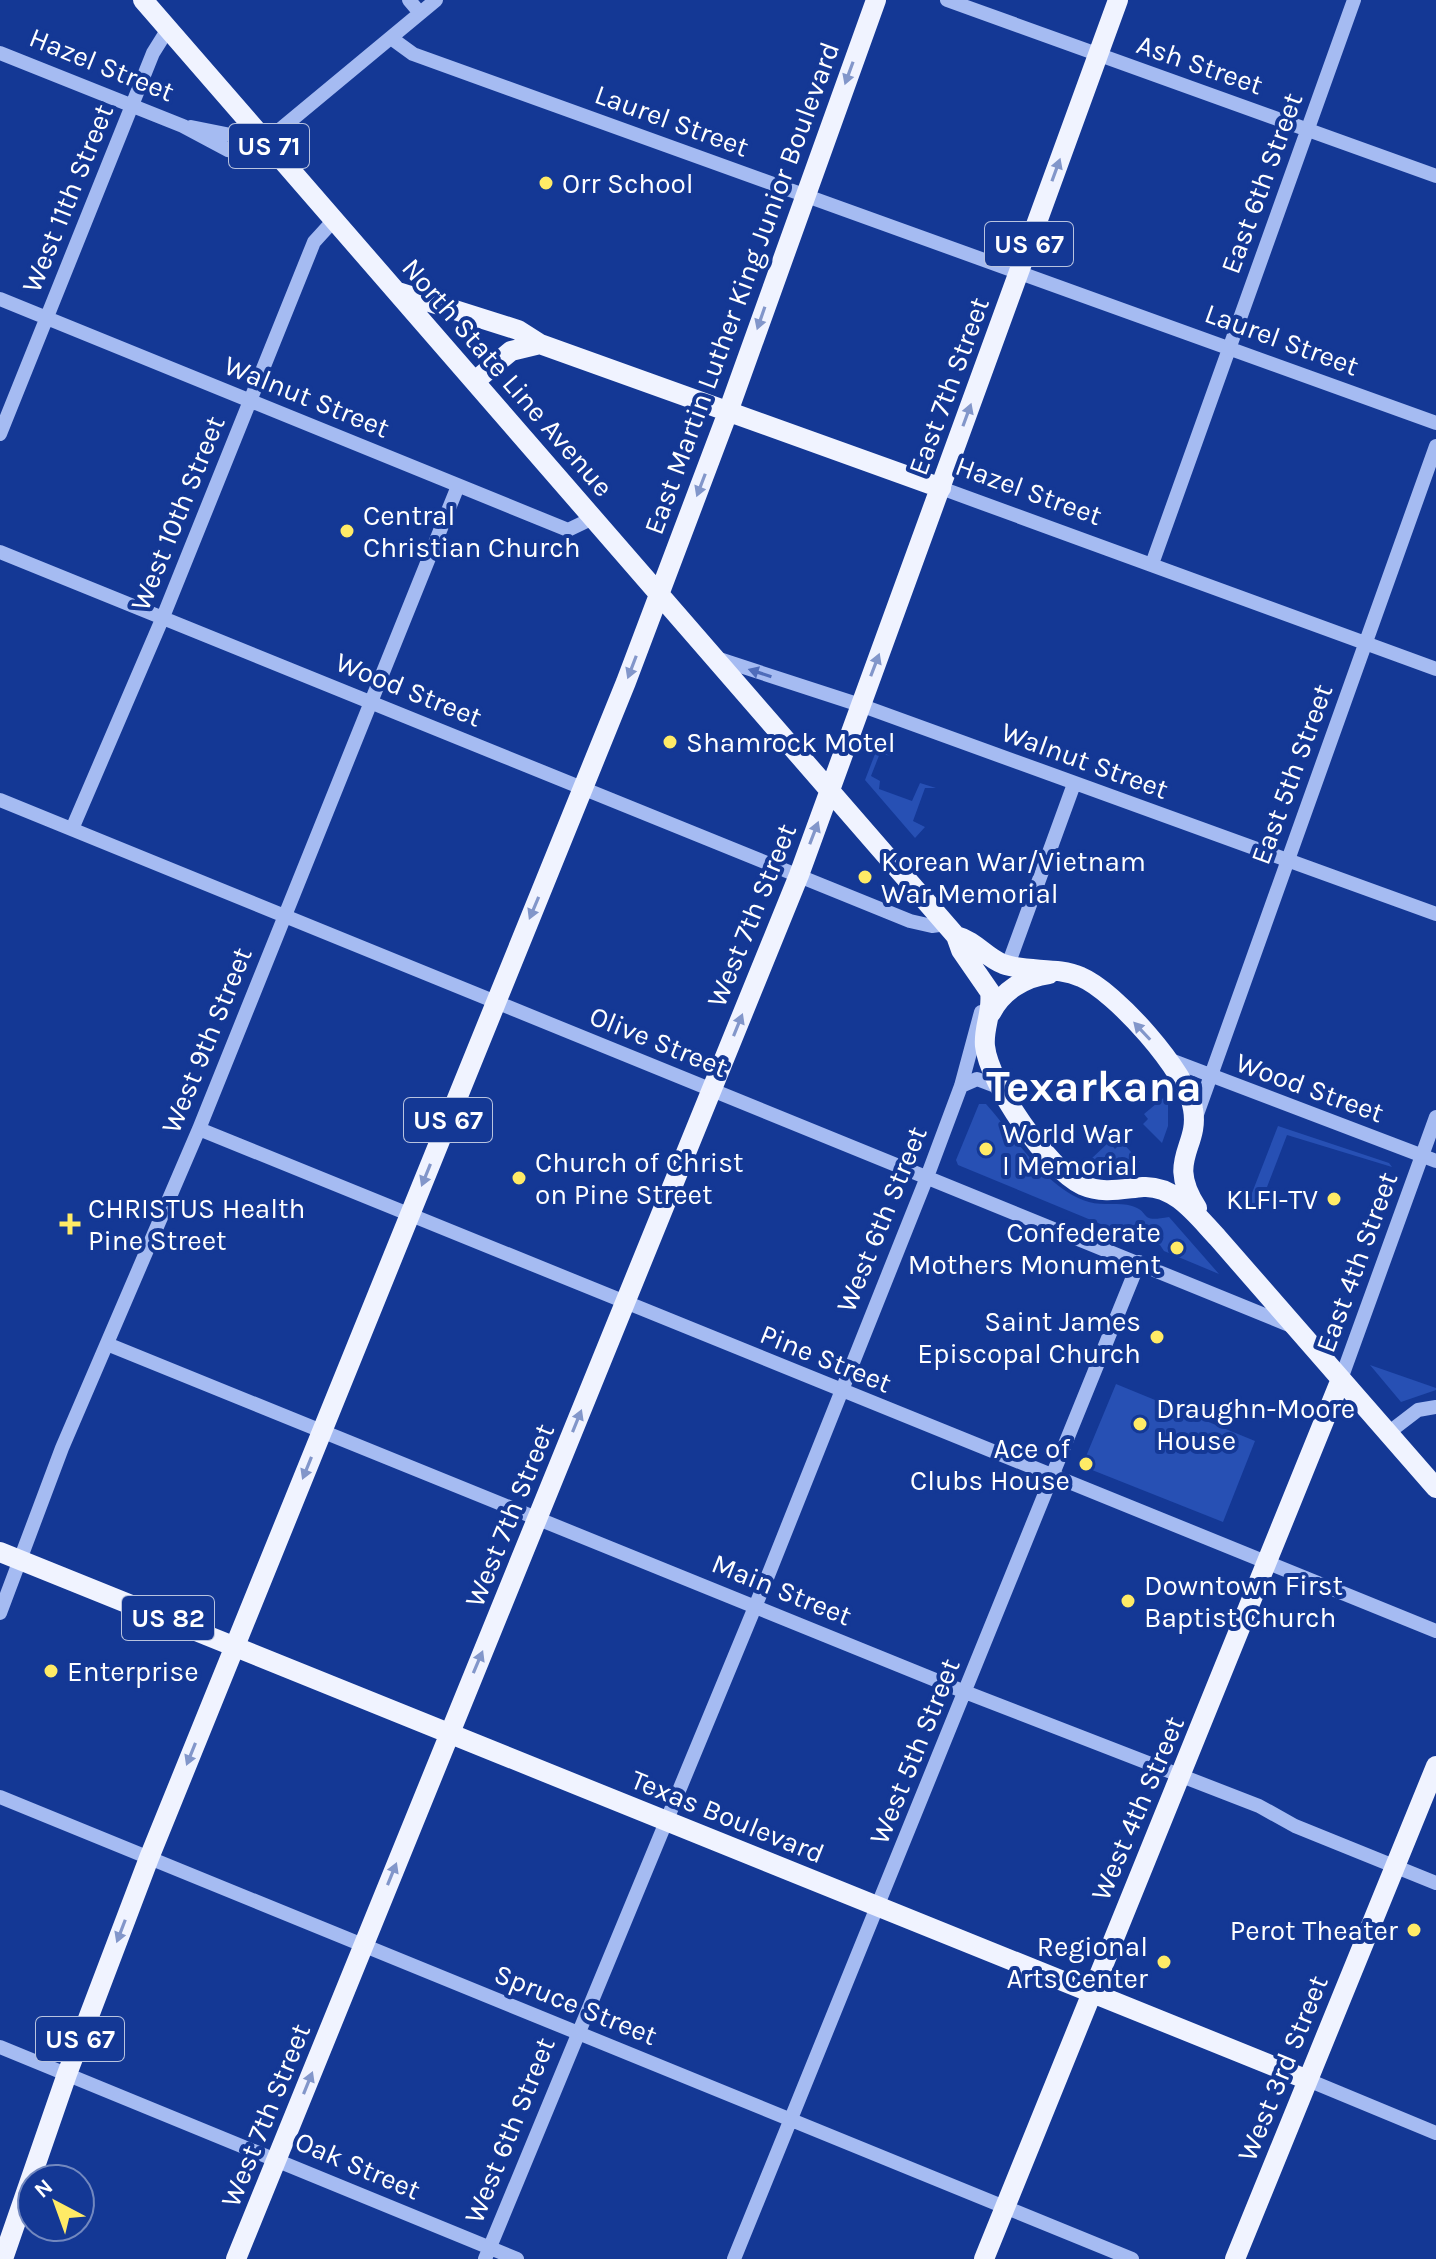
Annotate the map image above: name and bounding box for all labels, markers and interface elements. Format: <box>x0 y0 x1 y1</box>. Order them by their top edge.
street label: Hazel Street <box>25 20 179 108</box>
street label: Ash Street <box>1132 28 1267 101</box>
street label: East Martin Luther King Junior Boulevard <box>637 37 846 539</box>
one-way arrow <box>842 61 855 85</box>
street label: Laurel Street <box>590 77 753 164</box>
street label: East 6th Street <box>1213 88 1309 278</box>
street label: West 11th Street <box>15 99 120 297</box>
road number: US 71 <box>229 124 309 168</box>
one-way arrow <box>1050 158 1063 182</box>
place label: Orr School <box>562 167 694 200</box>
marker: Orr School <box>537 174 555 192</box>
road number: US 67 <box>985 222 1073 266</box>
street label: North State Line Avenue <box>395 252 620 503</box>
street label: East 7th Street <box>901 293 996 480</box>
street label: Laurel Street <box>1200 296 1363 383</box>
one-way arrow <box>755 306 767 330</box>
street label: Walnut Street <box>219 348 394 445</box>
one-way arrow <box>962 402 974 426</box>
street label: West 10th Street <box>123 411 232 615</box>
street label: Hazel Street <box>951 449 1106 532</box>
one-way arrow <box>694 473 707 497</box>
place label: Central Christian Church <box>363 499 581 564</box>
marker: Central Christian Church <box>338 522 356 540</box>
street label: Wood Street <box>331 645 487 734</box>
one-way arrow <box>869 653 882 677</box>
one-way arrow <box>625 655 638 679</box>
one-way arrow <box>748 666 772 678</box>
street label: East 5th Street <box>1244 679 1339 869</box>
street label: Walnut Street <box>997 715 1173 806</box>
place label: Shamrock Motel <box>686 726 896 759</box>
marker: Shamrock Motel <box>661 733 679 751</box>
street label: West 7th Street <box>700 819 803 1012</box>
one-way arrow <box>809 821 821 845</box>
place label: Korean War/Vietnam War Memorial <box>881 845 1146 910</box>
marker: Korean War/Vietnam War Memorial <box>856 868 874 886</box>
one-way arrow <box>528 896 541 920</box>
street label: West 9th Street <box>154 942 259 1138</box>
street label: Olive Street <box>585 999 733 1084</box>
one-way arrow <box>731 1013 744 1037</box>
one-way arrow <box>1134 1022 1152 1041</box>
street label: Wood Street <box>1231 1045 1388 1129</box>
district label: Texarkana <box>986 1061 1202 1112</box>
road number: US 67 <box>404 1098 492 1142</box>
place label: World War I Memorial <box>1002 1117 1138 1182</box>
street label: West 6th Street <box>829 1122 934 1317</box>
marker: World War I Memorial <box>977 1140 995 1158</box>
place label: Church of Christ on Pine Street <box>535 1146 743 1211</box>
one-way arrow <box>419 1163 432 1187</box>
street label: East 4th Street <box>1309 1167 1404 1357</box>
marker: Church of Christ on Pine Street <box>510 1169 528 1187</box>
place label: KLFI-TV <box>1226 1183 1318 1216</box>
marker: KLFI-TV <box>1325 1190 1343 1208</box>
place label: CHRISTUS Health Pine Street <box>88 1192 305 1257</box>
marker: CHRISTUS Health Pine Street <box>59 1213 81 1235</box>
place label: Confederate Mothers Monument <box>908 1216 1161 1281</box>
marker: Confederate Mothers Monument <box>1168 1239 1186 1257</box>
place label: Saint James Episcopal Church <box>917 1305 1141 1370</box>
street label: Pine Street <box>755 1317 896 1400</box>
marker: Saint James Episcopal Church <box>1148 1328 1166 1346</box>
place label: Draughn-Moore House <box>1156 1392 1355 1457</box>
one-way arrow <box>571 1409 584 1433</box>
marker: Draughn-Moore House <box>1131 1415 1149 1433</box>
street label: West 7th Street <box>458 1419 561 1612</box>
place label: Ace of Clubs House <box>910 1432 1070 1497</box>
marker: Ace of Clubs House <box>1077 1455 1095 1473</box>
one-way arrow <box>300 1456 313 1480</box>
street label: Main Street <box>707 1546 857 1632</box>
place label: Downtown First Baptist Church <box>1144 1569 1343 1634</box>
marker: Downtown First Baptist Church <box>1119 1592 1137 1610</box>
road number: US 82 <box>122 1596 214 1640</box>
one-way arrow <box>472 1650 485 1674</box>
street label: West 5th Street <box>862 1654 967 1849</box>
place label: Enterprise <box>67 1655 199 1688</box>
marker: Enterprise <box>42 1662 60 1680</box>
street label: West 4th Street <box>1084 1711 1191 1905</box>
one-way arrow <box>185 1742 198 1766</box>
street label: Texas Boulevard <box>626 1763 829 1870</box>
one-way arrow <box>386 1862 399 1886</box>
place label: Perot Theater <box>1230 1914 1399 1947</box>
one-way arrow <box>114 1919 127 1943</box>
marker: Perot Theater <box>1405 1921 1423 1939</box>
place label: Regional Arts Center <box>1006 1930 1149 1995</box>
marker: Regional Arts Center <box>1155 1953 1173 1971</box>
street label: Spruce Street <box>490 1957 662 2052</box>
street label: West 3rd Street <box>1230 1971 1335 2166</box>
road number: US 67 <box>36 2017 124 2061</box>
street label: West 7th Street <box>214 2019 317 2212</box>
street label: West 6th Street <box>457 2033 562 2228</box>
one-way arrow <box>302 2071 315 2095</box>
street label: Oak Street <box>290 2124 425 2207</box>
north arrow <box>16 2163 96 2243</box>
text: N <box>29 2174 58 2204</box>

